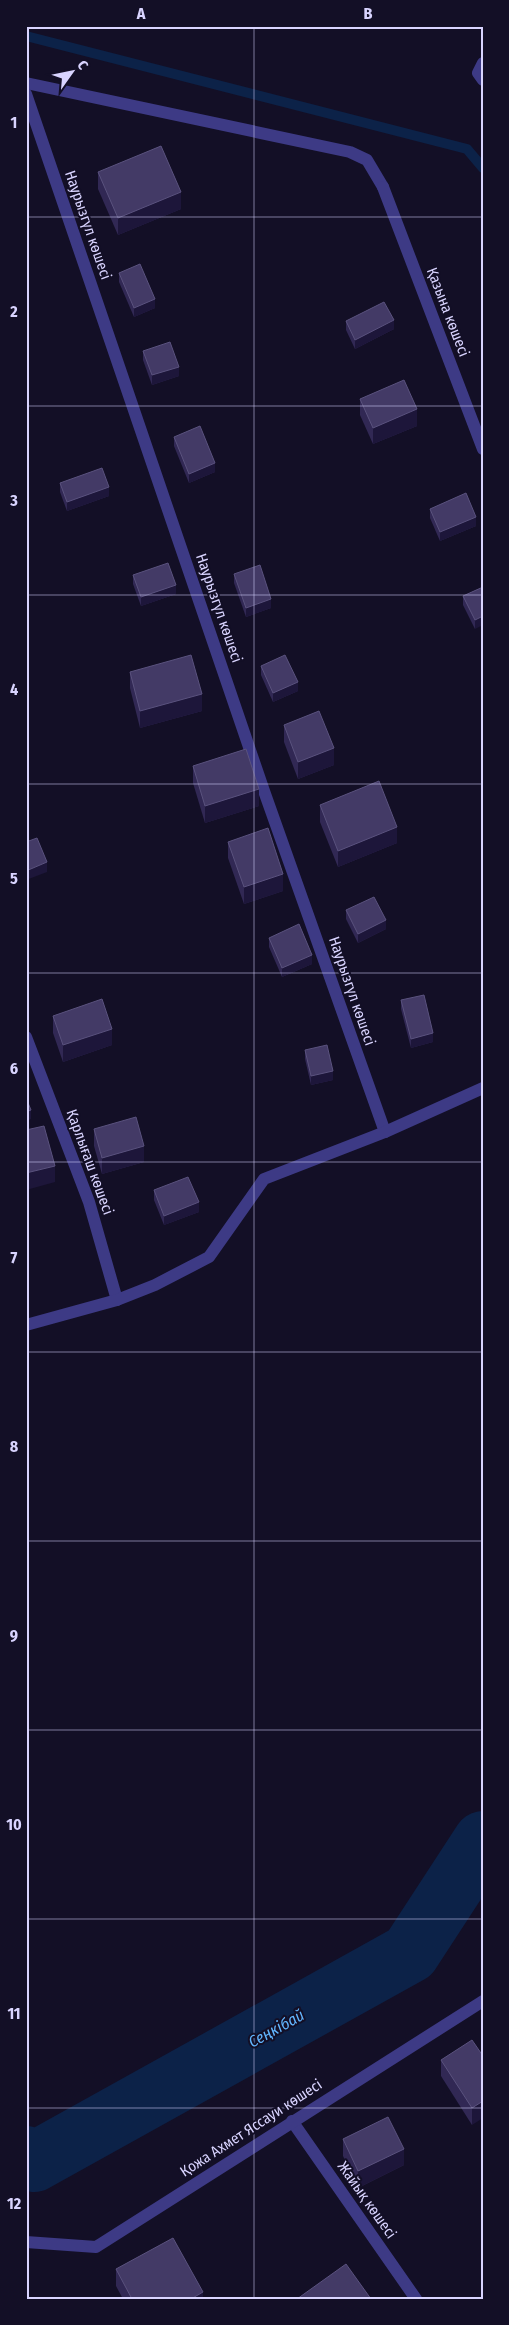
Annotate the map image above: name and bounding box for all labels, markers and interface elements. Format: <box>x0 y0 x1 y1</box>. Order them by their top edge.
text: A <box>136 4 146 23</box>
text: B <box>364 4 373 23</box>
north arrow <box>48 48 98 98</box>
text: С <box>73 57 92 73</box>
text: 1 <box>11 113 17 132</box>
street label: Наурызгүл көшесі <box>61 168 115 282</box>
street label: Қазына көшесі <box>423 265 473 359</box>
text: 2 <box>9 302 18 321</box>
text: 3 <box>9 491 18 510</box>
street label: Наурызгүл көшесі <box>192 551 246 665</box>
text: 4 <box>10 680 18 699</box>
text: 5 <box>10 869 18 888</box>
street label: Наурызгүл көшесі <box>325 934 379 1048</box>
text: 6 <box>10 1059 18 1078</box>
street label: Қарлығаш көшесі <box>63 1107 117 1217</box>
text: 7 <box>11 1248 18 1267</box>
text: 8 <box>10 1437 19 1456</box>
text: 9 <box>10 1626 18 1645</box>
text: 10 <box>6 1815 22 1834</box>
text: 11 <box>7 2004 21 2023</box>
water label: Сеңкібай <box>245 2005 307 2051</box>
street label: Қожа Ахмет Яссауи көшесі <box>177 2075 325 2181</box>
street label: Жайық көшесі <box>334 2158 400 2242</box>
text: 12 <box>7 2194 22 2213</box>

